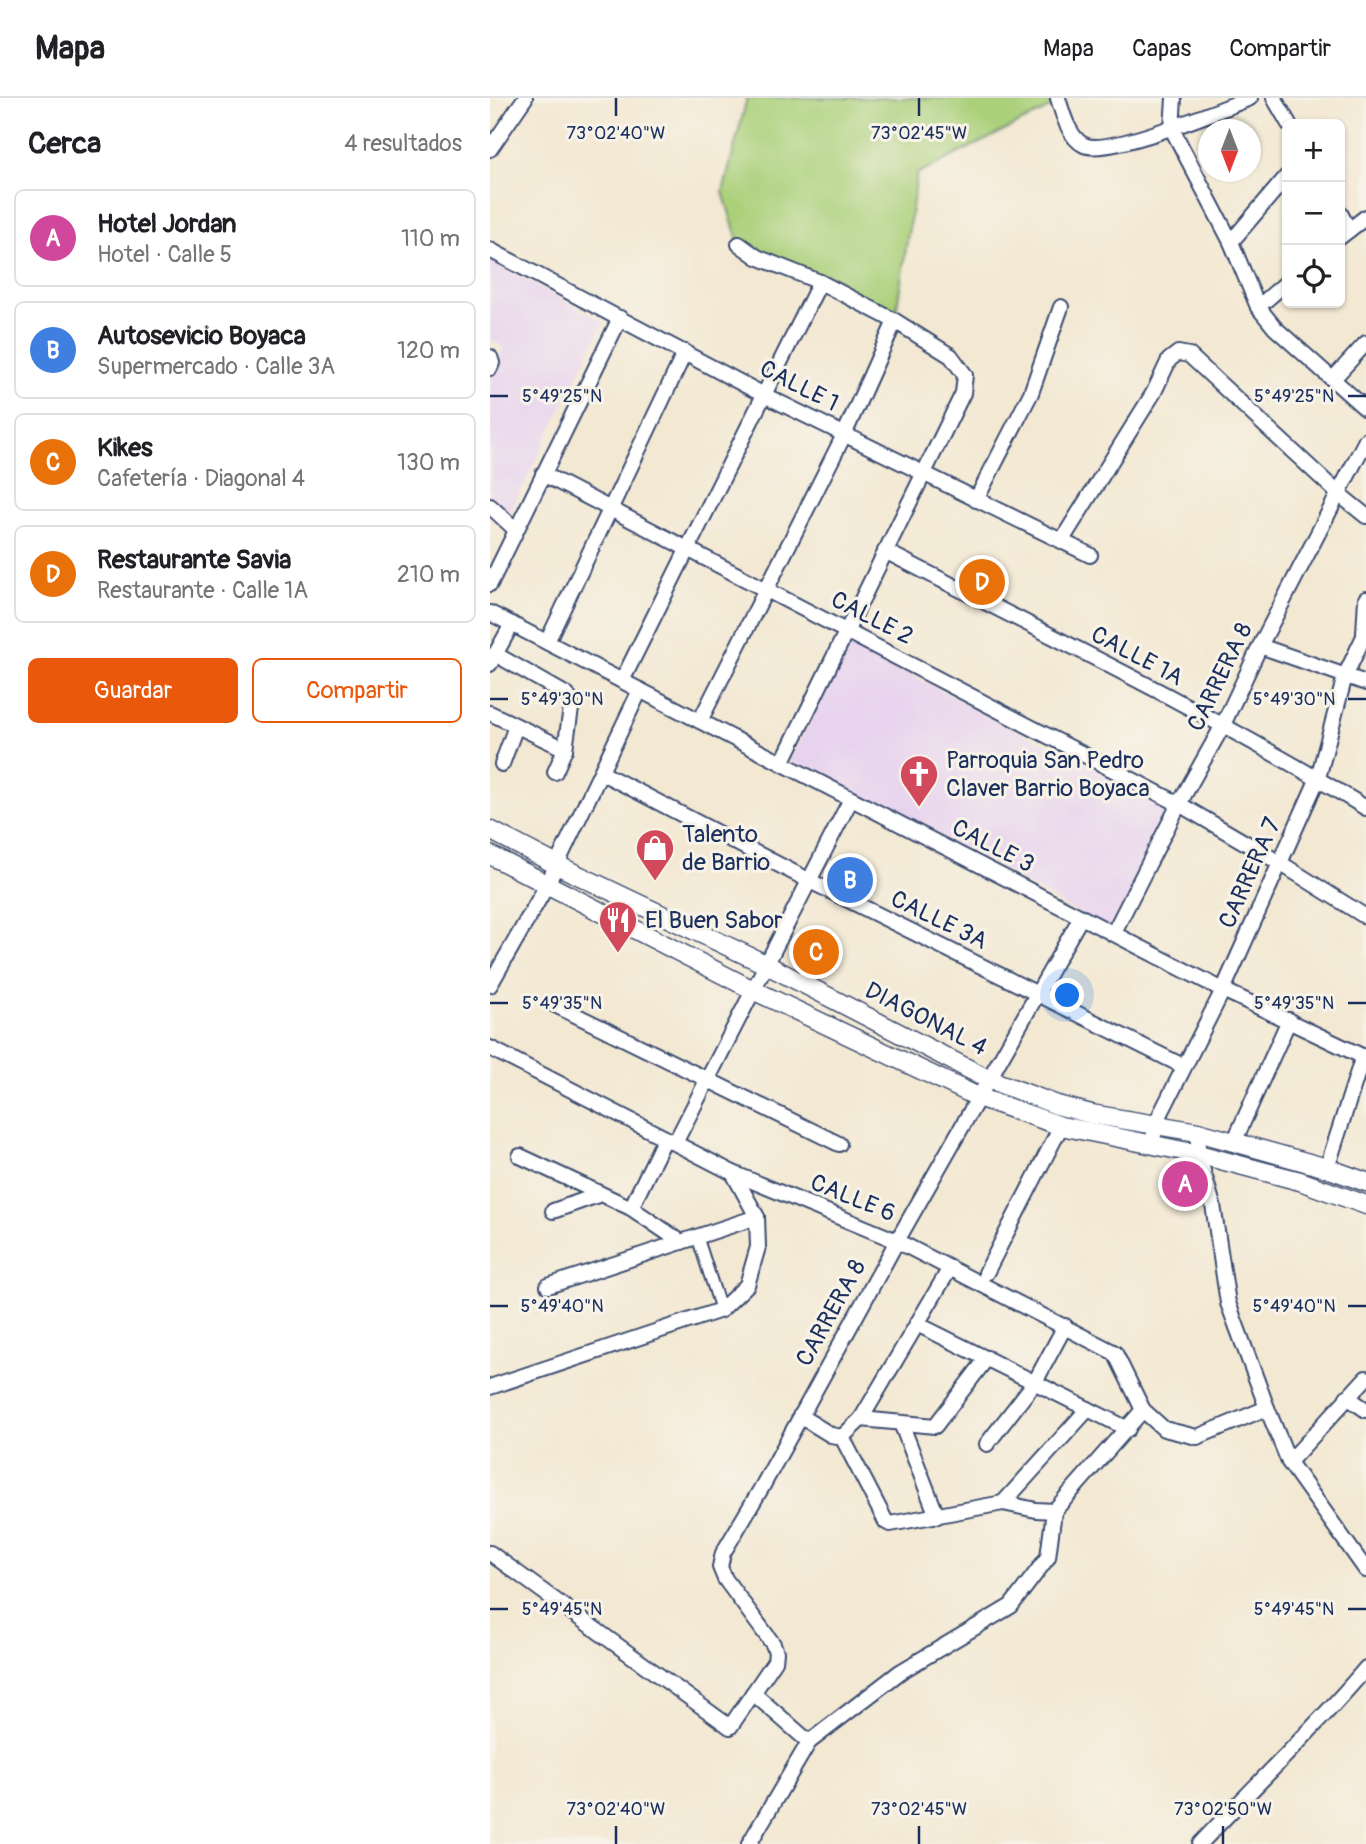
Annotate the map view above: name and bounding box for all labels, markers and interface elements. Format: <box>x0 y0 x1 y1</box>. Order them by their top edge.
text: Mapa <box>35 28 105 69</box>
text: Mapa <box>1043 34 1094 63</box>
text: Capas <box>1132 34 1191 63</box>
text: Compartir <box>1229 34 1331 63</box>
north arrow <box>1198 119 1261 182</box>
map controls <box>1282 119 1345 308</box>
button: + <box>1282 119 1345 182</box>
text: 73°02'40"W <box>567 122 665 145</box>
text: 73°02'45"W <box>871 122 967 145</box>
text: Cerca <box>28 125 101 162</box>
text: 4 resultados <box>344 129 462 158</box>
button: − <box>1282 182 1345 245</box>
text: Hotel Jordan <box>97 208 237 240</box>
text: A <box>46 224 60 253</box>
text: 110 m <box>401 224 460 253</box>
text: Hotel · Calle 5 <box>97 240 232 269</box>
button: locate <box>1282 245 1345 308</box>
text: Autosevicio Boyaca <box>97 320 306 352</box>
text: B <box>46 336 60 365</box>
text: 120 m <box>397 336 460 365</box>
text: Supermercado · Calle 3A <box>97 352 335 381</box>
street label: CALLE 1 <box>755 354 843 418</box>
text: 5°49'25"N <box>522 385 602 408</box>
text: 5°49'25"N <box>1254 385 1334 408</box>
text: Kikes <box>97 432 153 464</box>
text: C <box>46 448 60 477</box>
text: 130 m <box>397 448 460 477</box>
text: Cafetería · Diagonal 4 <box>97 464 305 493</box>
text: Restaurante Savia <box>97 544 291 576</box>
pin: D <box>959 556 1005 608</box>
text: D <box>46 560 60 589</box>
text: 210 m <box>397 560 460 589</box>
text: Restaurante · Calle 1A <box>97 576 308 605</box>
street label: CALLE 2 <box>826 585 918 651</box>
street label: CARRERA 8 <box>1181 618 1259 736</box>
street label: CALLE 1A <box>1086 620 1188 692</box>
button: Guardar <box>28 658 238 723</box>
button: Compartir <box>252 658 462 723</box>
text: 5°49'30"N <box>521 688 603 711</box>
text: 5°49'30"N <box>1253 688 1335 711</box>
place label: Parroquia San Pedro Claver Barrio Boyaca <box>946 746 1150 803</box>
church icon: Parroquia San Pedro Claver Barrio Boyaca <box>898 753 940 808</box>
street label: CALLE 3 <box>947 813 1039 879</box>
street label: CARRERA 7 <box>1213 813 1287 933</box>
place label: Talento de Barrio <box>682 820 770 877</box>
shop icon: Talento de Barrio <box>634 827 676 882</box>
pin: B <box>827 854 873 906</box>
street label: CALLE 3A <box>886 884 992 956</box>
restaurant icon: El Buen Sabor <box>597 899 639 954</box>
place label: El Buen Sabor <box>645 906 783 935</box>
pin: C <box>793 926 839 978</box>
street label: DIAGONAL 4 <box>860 976 992 1062</box>
your location <box>1050 978 1084 1012</box>
text: 5°49'35"N <box>522 992 602 1015</box>
text: 5°49'35"N <box>1254 992 1334 1015</box>
pin: A <box>1162 1158 1208 1210</box>
street label: CALLE 6 <box>806 1168 900 1228</box>
street label: CARRERA 8 <box>790 1255 872 1371</box>
text: 5°49'40"N <box>520 1295 604 1318</box>
text: 5°49'40"N <box>1252 1295 1336 1318</box>
text: 5°49'45"N <box>522 1598 602 1621</box>
text: 5°49'45"N <box>1254 1598 1334 1621</box>
text: 73°02'40"W <box>567 1798 665 1821</box>
text: 73°02'45"W <box>871 1798 967 1821</box>
text: 73°02'50"W <box>1174 1798 1272 1821</box>

